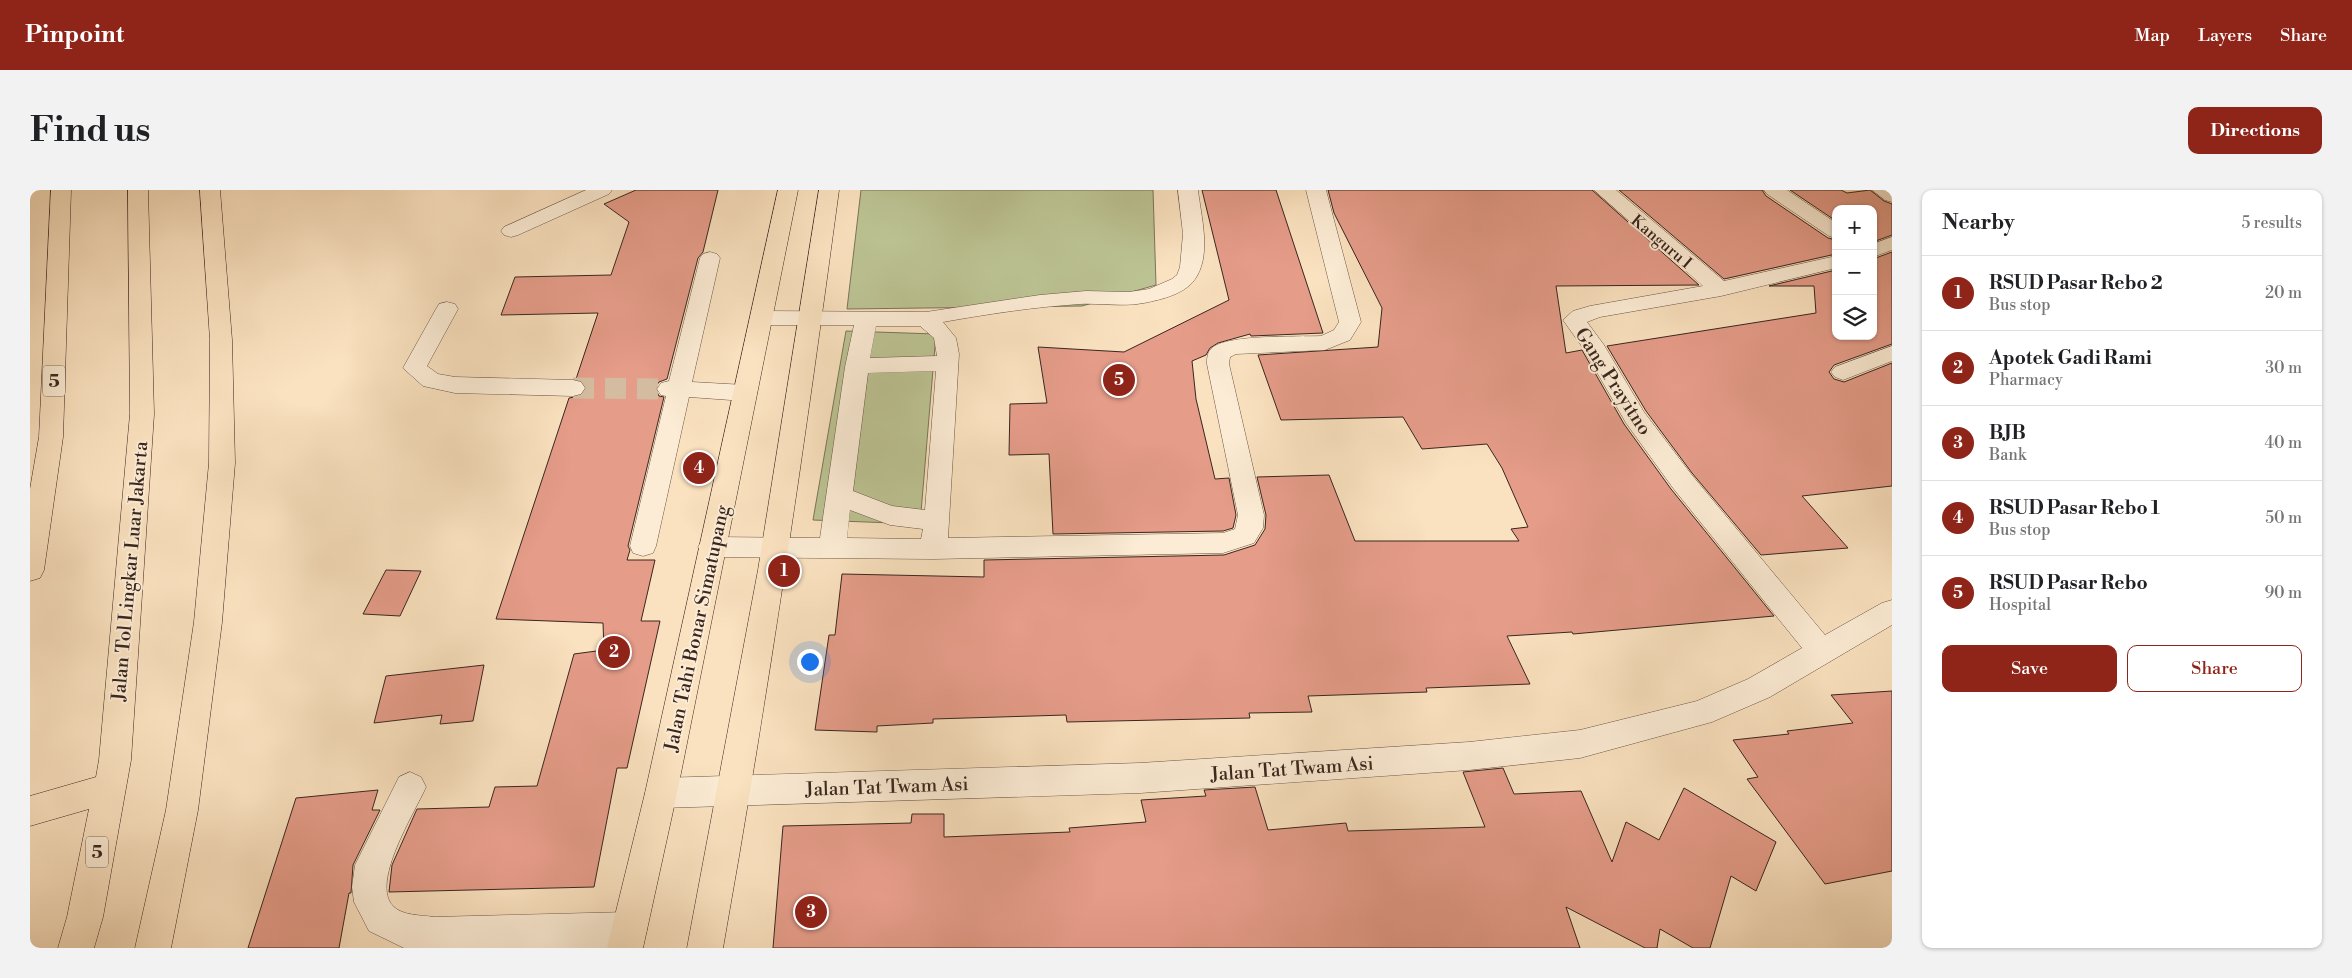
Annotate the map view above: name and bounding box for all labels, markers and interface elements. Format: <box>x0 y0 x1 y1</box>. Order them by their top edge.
text: Pinpoint <box>25 20 124 50</box>
text: Map <box>2135 24 2170 47</box>
text: Layers <box>2198 24 2252 47</box>
text: Share <box>2280 24 2327 47</box>
button: Directions <box>2188 107 2322 154</box>
text: Find us <box>30 109 150 152</box>
map controls <box>1832 205 1877 340</box>
button: + <box>1832 205 1877 250</box>
text: Nearby <box>1942 210 2015 236</box>
street label: Kanguru I <box>1627 211 1696 273</box>
text: 5 results <box>2241 213 2302 233</box>
button: − <box>1832 250 1877 295</box>
text: RSUD Pasar Rebo 2 <box>1989 271 2163 295</box>
text: 1 <box>1954 283 1962 303</box>
text: 20 m <box>2265 283 2302 303</box>
button: layers <box>1832 295 1877 340</box>
text: Bus stop <box>1989 295 2051 315</box>
street label: Gang Prayitno <box>1570 323 1657 440</box>
text: Apotek Gadi Rami <box>1989 346 2152 370</box>
text: 2 <box>1953 358 1963 378</box>
text: 30 m <box>2265 358 2302 378</box>
pin: 5 <box>1103 361 1135 399</box>
road number: 5 <box>43 366 65 397</box>
text: Pharmacy <box>1989 370 2063 390</box>
text: BJB <box>1989 421 2026 445</box>
text: 3 <box>1953 433 1963 453</box>
text: 40 m <box>2265 433 2302 453</box>
street label: Jalan Tol Lingkar Luar Jakarta <box>107 440 153 703</box>
text: Bank <box>1989 445 2026 465</box>
pin: 4 <box>683 449 715 487</box>
text: RSUD Pasar Rebo 1 <box>1989 496 2160 520</box>
street label: Jalan Tahi Bonar Simatupang <box>659 503 735 755</box>
text: 4 <box>1953 508 1963 528</box>
text: 50 m <box>2265 508 2302 528</box>
text: Bus stop <box>1989 520 2051 540</box>
pin: 1 <box>768 552 800 590</box>
text: RSUD Pasar Rebo <box>1989 571 2148 595</box>
text: 5 <box>1953 583 1963 603</box>
text: 90 m <box>2264 583 2302 603</box>
text: Hospital <box>1989 595 2051 615</box>
pin: 2 <box>598 633 630 671</box>
button: Save <box>1942 645 2117 692</box>
button: Share <box>2127 645 2302 692</box>
your location <box>797 649 823 675</box>
street label: Jalan Tat Twam Asi <box>1209 751 1374 787</box>
street label: Jalan Tat Twam Asi <box>804 772 969 802</box>
road number: 5 <box>86 836 108 868</box>
pin: 3 <box>795 893 827 931</box>

